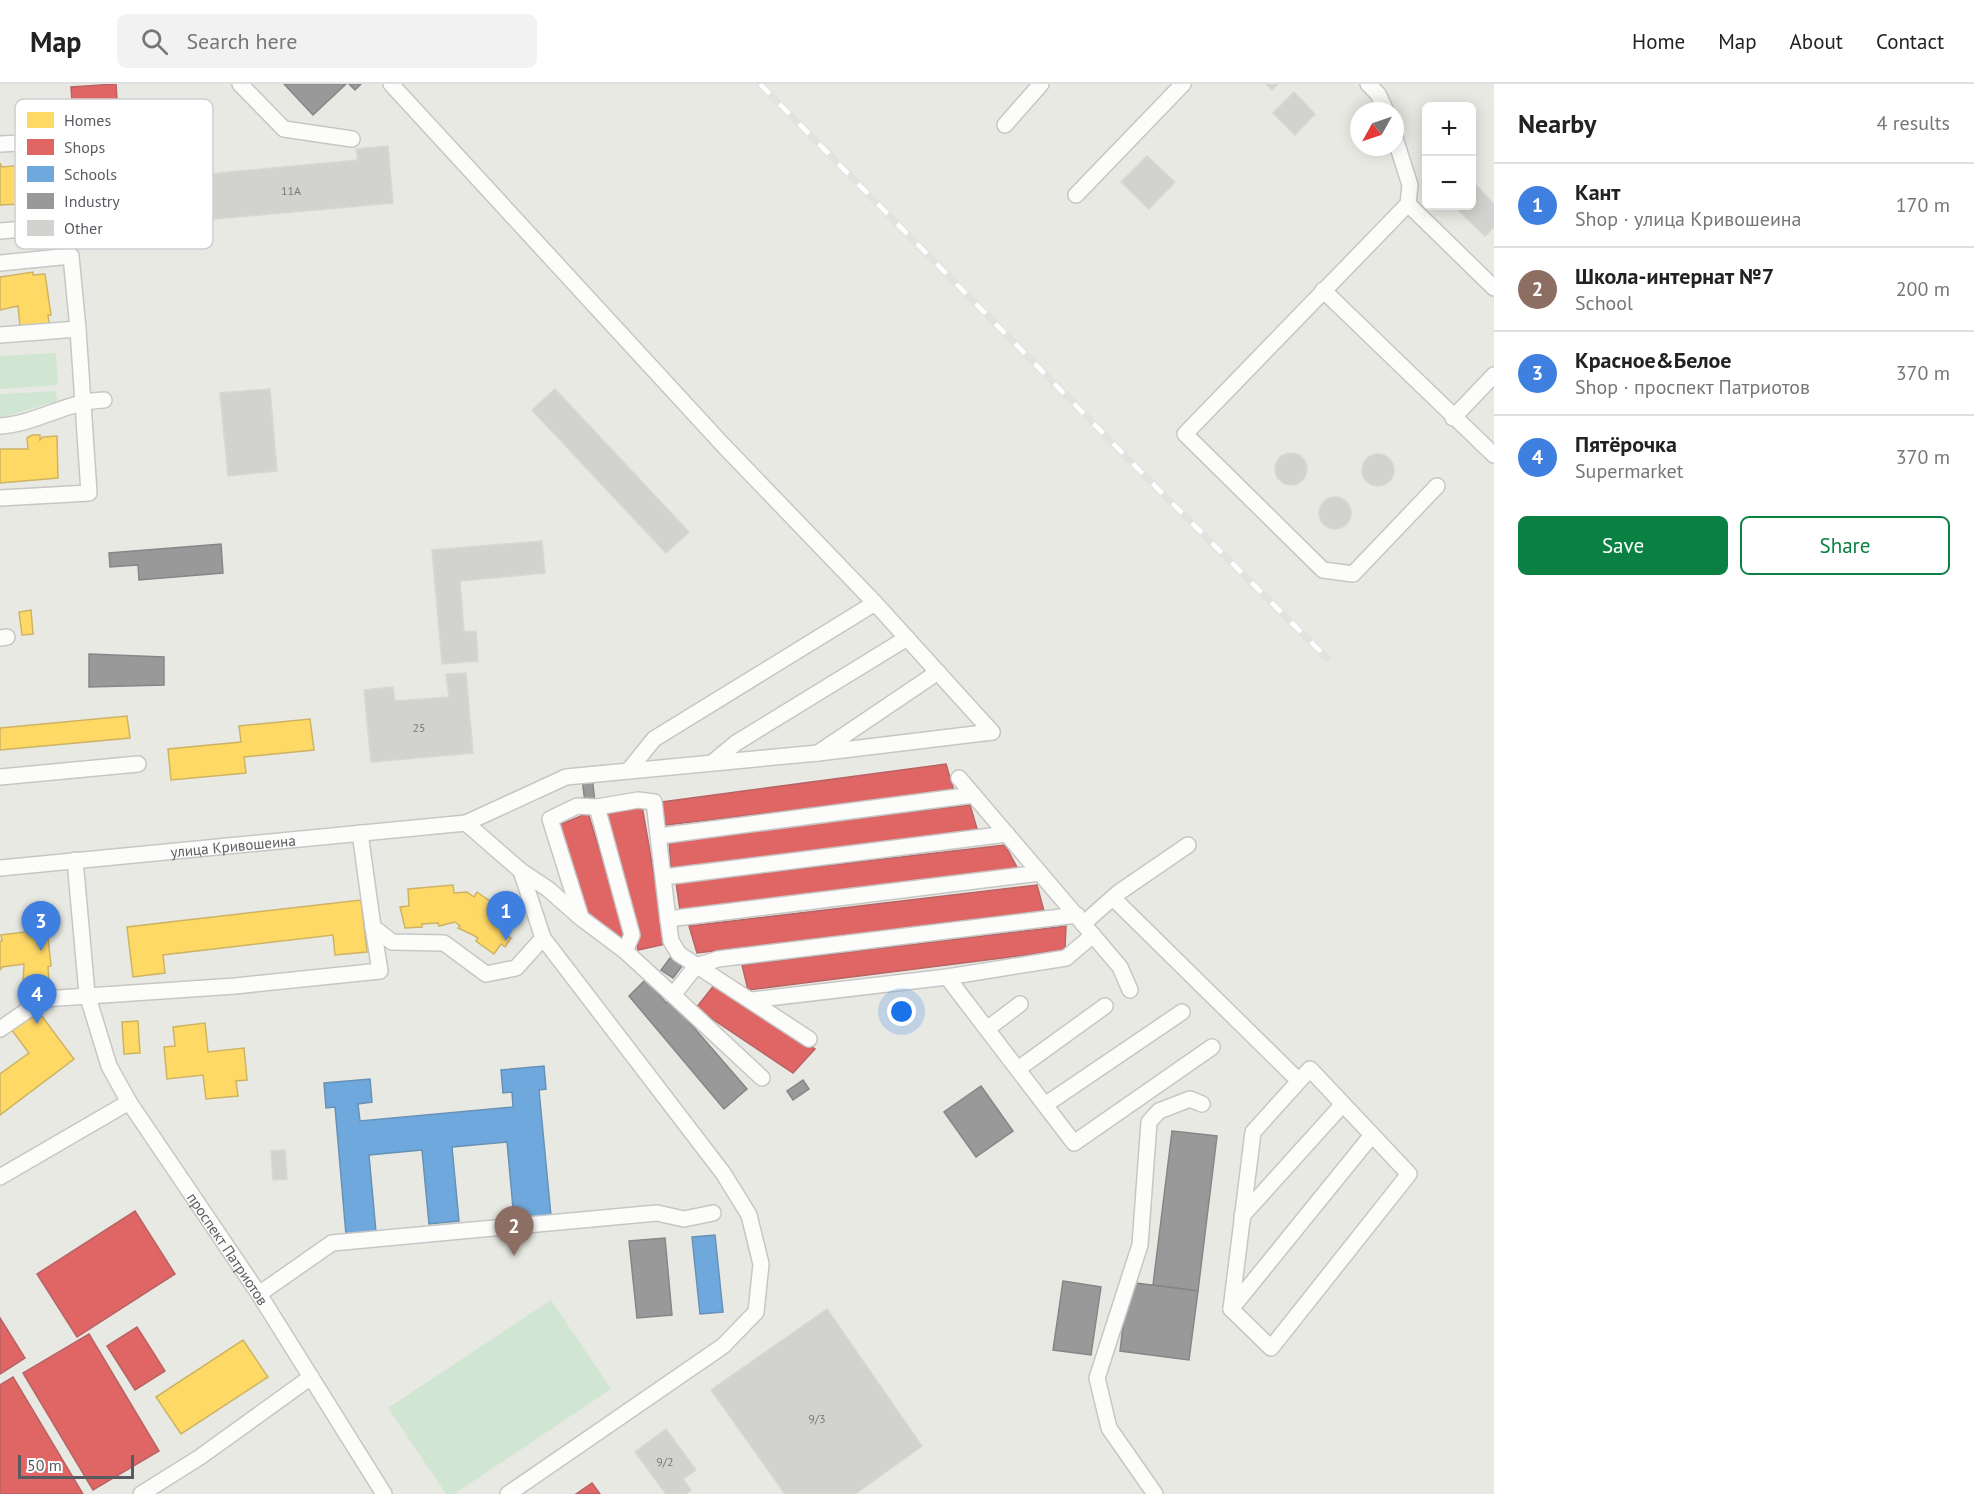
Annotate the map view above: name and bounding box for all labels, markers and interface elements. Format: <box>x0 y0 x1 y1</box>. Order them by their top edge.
search box <box>117 14 537 68</box>
text: Map <box>30 23 81 60</box>
icon: search <box>138 25 171 58</box>
text: Search here <box>186 27 297 55</box>
text: Home <box>1632 28 1685 55</box>
text: Map <box>1718 28 1757 55</box>
text: About <box>1790 28 1843 55</box>
text: Contact <box>1876 28 1944 55</box>
legend <box>15 99 213 249</box>
north arrow <box>1350 102 1404 156</box>
map controls <box>1422 102 1476 210</box>
button: + <box>1422 102 1476 156</box>
text: Nearby <box>1518 107 1596 140</box>
text: Homes <box>64 110 111 130</box>
text: 4 results <box>1877 110 1950 136</box>
text: Shops <box>64 137 105 157</box>
button: − <box>1422 156 1476 210</box>
text: Schools <box>64 164 117 184</box>
text: Кант <box>1575 178 1621 206</box>
house number: 11А <box>281 183 301 198</box>
text: Industry <box>64 191 120 211</box>
text: 1 <box>1532 192 1543 218</box>
text: 170 m <box>1896 192 1950 218</box>
text: Shop · улица Кривошеина <box>1575 206 1802 232</box>
text: Other <box>64 218 103 238</box>
text: Школа-интернат №7 <box>1575 262 1774 290</box>
text: 2 <box>1532 276 1543 302</box>
text: 200 m <box>1896 276 1950 302</box>
text: School <box>1575 290 1633 316</box>
text: Красное&Белое <box>1575 346 1731 374</box>
text: 3 <box>1532 360 1543 386</box>
text: 370 m <box>1896 360 1950 386</box>
text: Shop · проспект Патриотов <box>1575 374 1810 400</box>
text: Пятёрочка <box>1575 430 1677 458</box>
text: 4 <box>1532 444 1543 470</box>
text: 370 m <box>1896 444 1950 470</box>
text: Supermarket <box>1575 458 1683 484</box>
button: Save <box>1518 516 1728 575</box>
button: Share <box>1740 516 1950 575</box>
house number: 25 <box>412 720 426 735</box>
street label: улица Кривошеина <box>169 830 296 861</box>
pin: 1 <box>486 892 526 941</box>
pin: 3 <box>22 902 60 951</box>
pin: 4 <box>18 974 57 1024</box>
your location <box>887 997 916 1026</box>
street label: проспект Патриотов <box>183 1189 273 1309</box>
pin: 2 <box>494 1206 534 1256</box>
house number: 9/3 <box>808 1411 826 1426</box>
scale bar <box>18 1452 134 1480</box>
house number: 9/2 <box>656 1454 674 1469</box>
text: 50 m <box>27 1455 62 1475</box>

